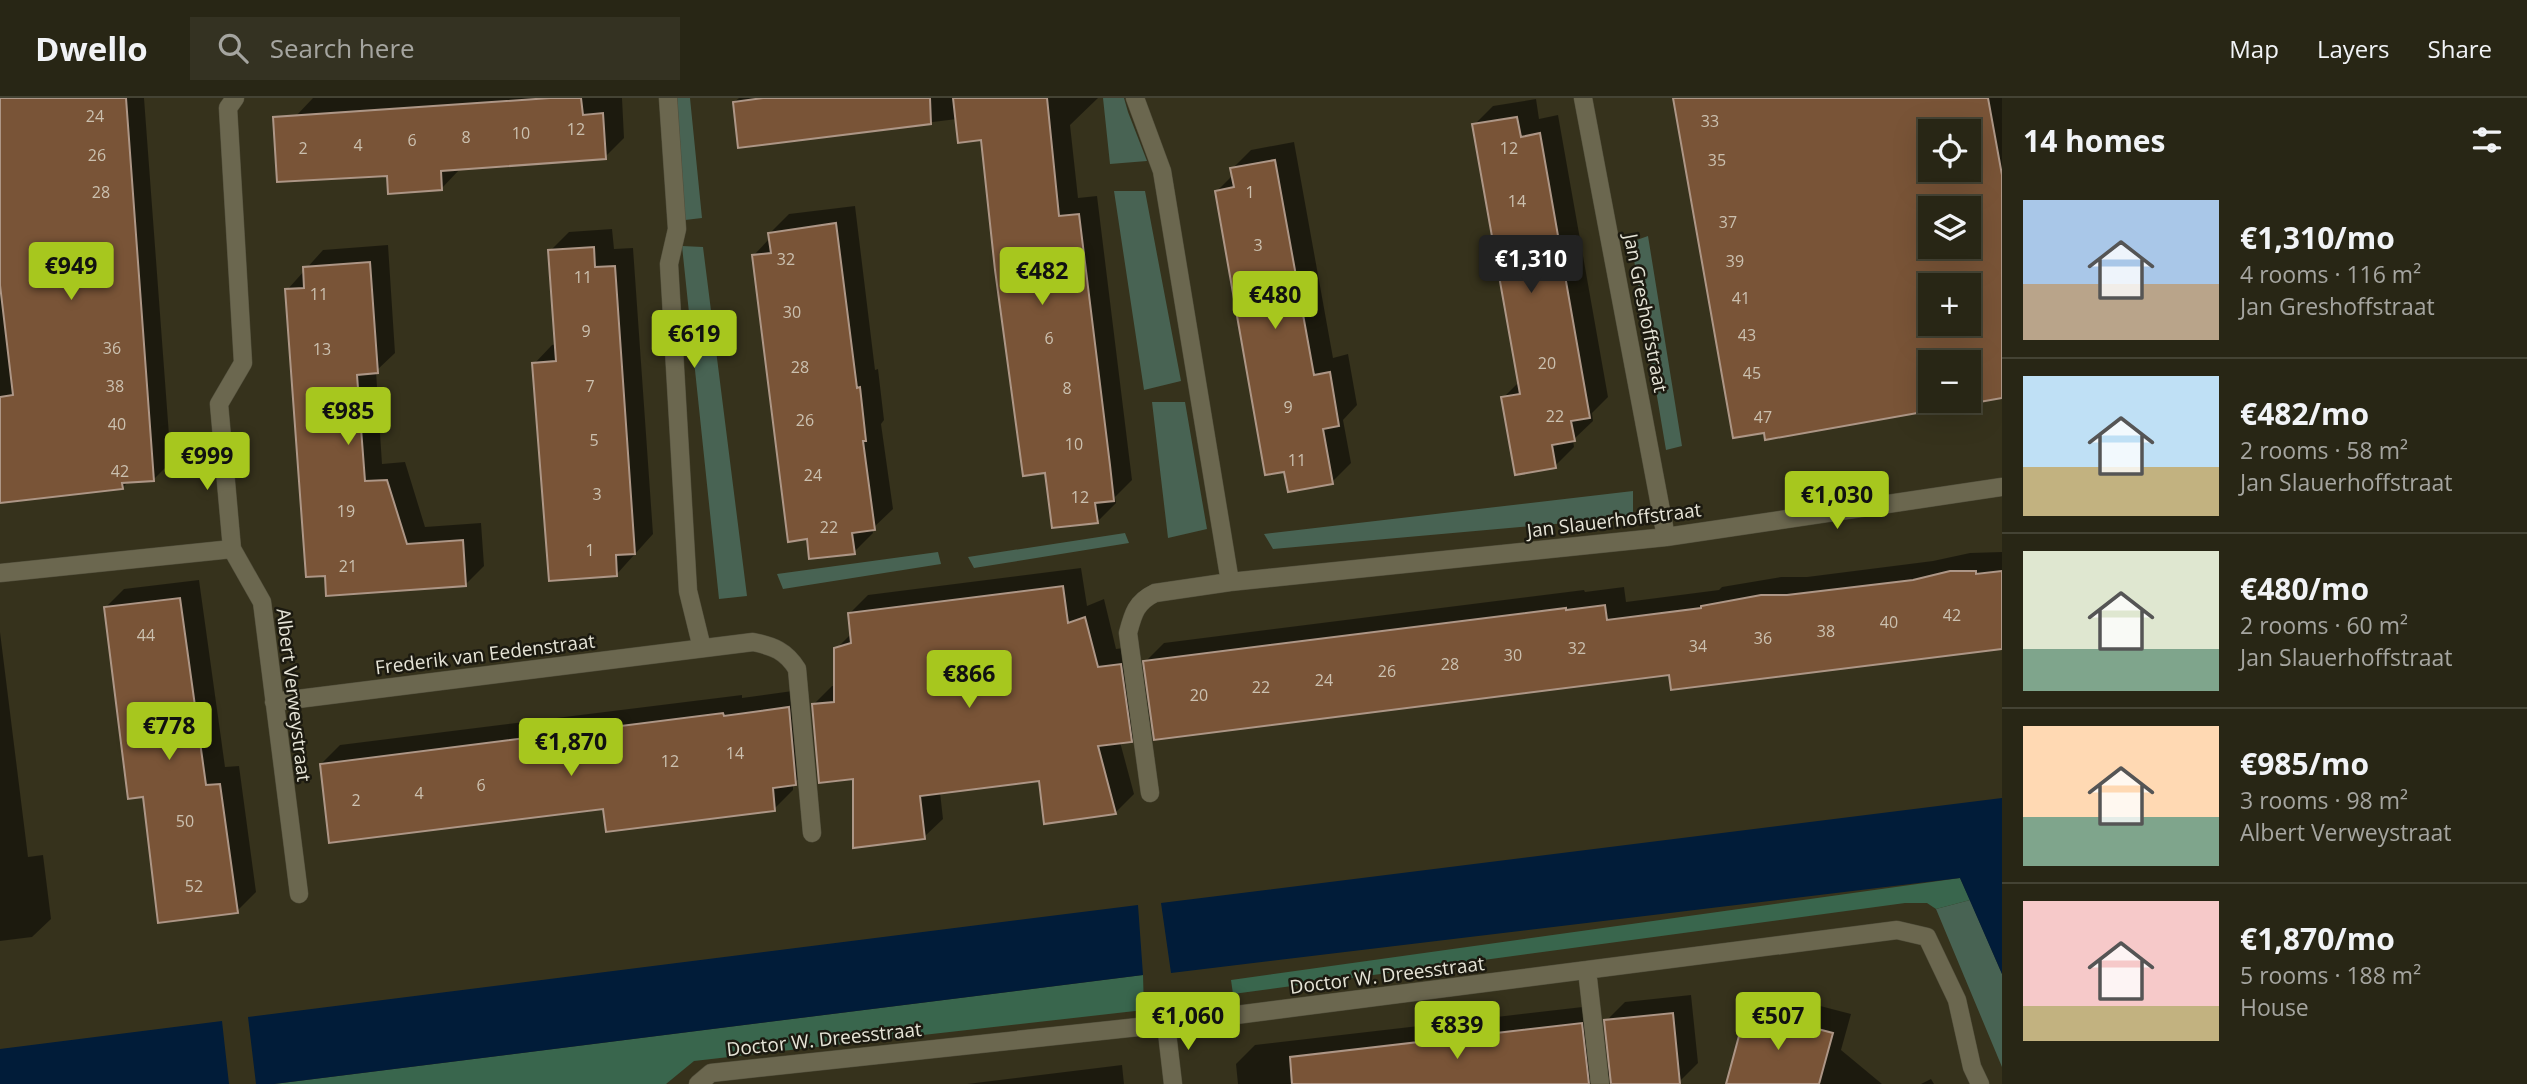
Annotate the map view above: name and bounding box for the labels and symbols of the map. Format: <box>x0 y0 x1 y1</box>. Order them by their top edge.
house number: 24 <box>86 105 104 127</box>
house number: 33 <box>1701 110 1719 132</box>
house number: 12 <box>567 118 585 140</box>
house number: 10 <box>512 122 530 144</box>
house number: 8 <box>461 126 471 148</box>
house number: 6 <box>407 129 417 151</box>
house number: 4 <box>353 134 363 156</box>
house number: 2 <box>298 137 308 159</box>
house number: 12 <box>1500 137 1518 159</box>
house number: 26 <box>88 144 106 166</box>
house number: 35 <box>1708 149 1726 171</box>
house number: 28 <box>92 181 110 203</box>
house number: 1 <box>1245 181 1255 203</box>
house number: 14 <box>1508 190 1526 212</box>
house number: 37 <box>1719 211 1737 233</box>
street label: Jan Greshoffstraat <box>1618 230 1674 395</box>
house number: 3 <box>1253 234 1263 256</box>
pin: €1,310 <box>1474 236 1588 295</box>
pin: €949 <box>30 242 112 302</box>
house number: 32 <box>777 248 795 270</box>
pin: €482 <box>1001 248 1083 307</box>
house number: 39 <box>1726 250 1744 272</box>
house number: 11 <box>574 266 592 288</box>
pin: €480 <box>1234 272 1316 331</box>
house number: 11 <box>310 283 328 305</box>
house number: 41 <box>1732 287 1750 309</box>
house number: 30 <box>783 301 801 323</box>
pin: €619 <box>653 310 735 370</box>
house number: 9 <box>581 320 591 342</box>
house number: 43 <box>1738 324 1756 346</box>
house number: 6 <box>1044 327 1054 349</box>
house number: 36 <box>103 337 121 359</box>
house number: 13 <box>313 338 331 360</box>
house number: 20 <box>1538 352 1556 374</box>
house number: 28 <box>791 356 809 378</box>
house number: 45 <box>1743 362 1761 384</box>
house number: 38 <box>106 375 124 397</box>
house number: 7 <box>585 375 595 397</box>
house number: 8 <box>1062 377 1072 399</box>
pin: €985 <box>307 388 389 447</box>
house number: 9 <box>1283 396 1293 418</box>
house number: 22 <box>1546 405 1564 427</box>
house number: 47 <box>1754 406 1772 428</box>
house number: 26 <box>796 409 814 431</box>
house number: 40 <box>108 413 126 435</box>
house number: 5 <box>589 429 599 451</box>
pin: €999 <box>166 432 248 492</box>
house number: 10 <box>1065 433 1083 455</box>
house number: 11 <box>1288 449 1306 471</box>
house number: 42 <box>111 460 129 482</box>
house number: 24 <box>804 464 822 486</box>
pin: €1,030 <box>1780 472 1894 531</box>
house number: 3 <box>592 483 602 505</box>
house number: 12 <box>1071 486 1089 508</box>
street label: Jan Slauerhoffstraat <box>1523 496 1703 544</box>
house number: 19 <box>337 500 355 522</box>
house number: 22 <box>820 516 838 538</box>
house number: 1 <box>585 539 595 561</box>
house number: 21 <box>339 555 357 577</box>
house number: 42 <box>1943 604 1961 626</box>
street label: Albert Verweystraat <box>270 607 318 784</box>
house number: 40 <box>1880 611 1898 633</box>
house number: 38 <box>1817 620 1835 642</box>
house number: 44 <box>137 624 155 646</box>
house number: 36 <box>1754 627 1772 649</box>
street label: Frederik van Eedenstraat <box>374 628 597 680</box>
house number: 34 <box>1689 635 1707 657</box>
house number: 32 <box>1568 637 1586 659</box>
house number: 30 <box>1504 644 1522 666</box>
pin: €866 <box>928 650 1010 710</box>
house number: 28 <box>1441 653 1459 675</box>
house number: 26 <box>1378 660 1396 682</box>
house number: 24 <box>1315 669 1333 691</box>
house number: 22 <box>1252 676 1270 698</box>
house number: 20 <box>1190 684 1208 706</box>
pin: €778 <box>128 702 210 762</box>
pin: €1,870 <box>514 718 628 778</box>
house number: 14 <box>726 742 744 764</box>
house number: 12 <box>661 750 679 772</box>
house number: 6 <box>476 774 486 796</box>
house number: 4 <box>414 782 424 804</box>
house number: 2 <box>351 789 361 811</box>
house number: 50 <box>176 810 194 832</box>
house number: 52 <box>185 875 203 897</box>
street label: Doctor W. Dreesstraat <box>1288 950 1486 1000</box>
pin: €1,060 <box>1131 992 1245 1052</box>
pin: €507 <box>1737 992 1819 1052</box>
pin: €839 <box>1416 1002 1498 1061</box>
street label: Doctor W. Dreesstraat <box>725 1016 923 1062</box>

